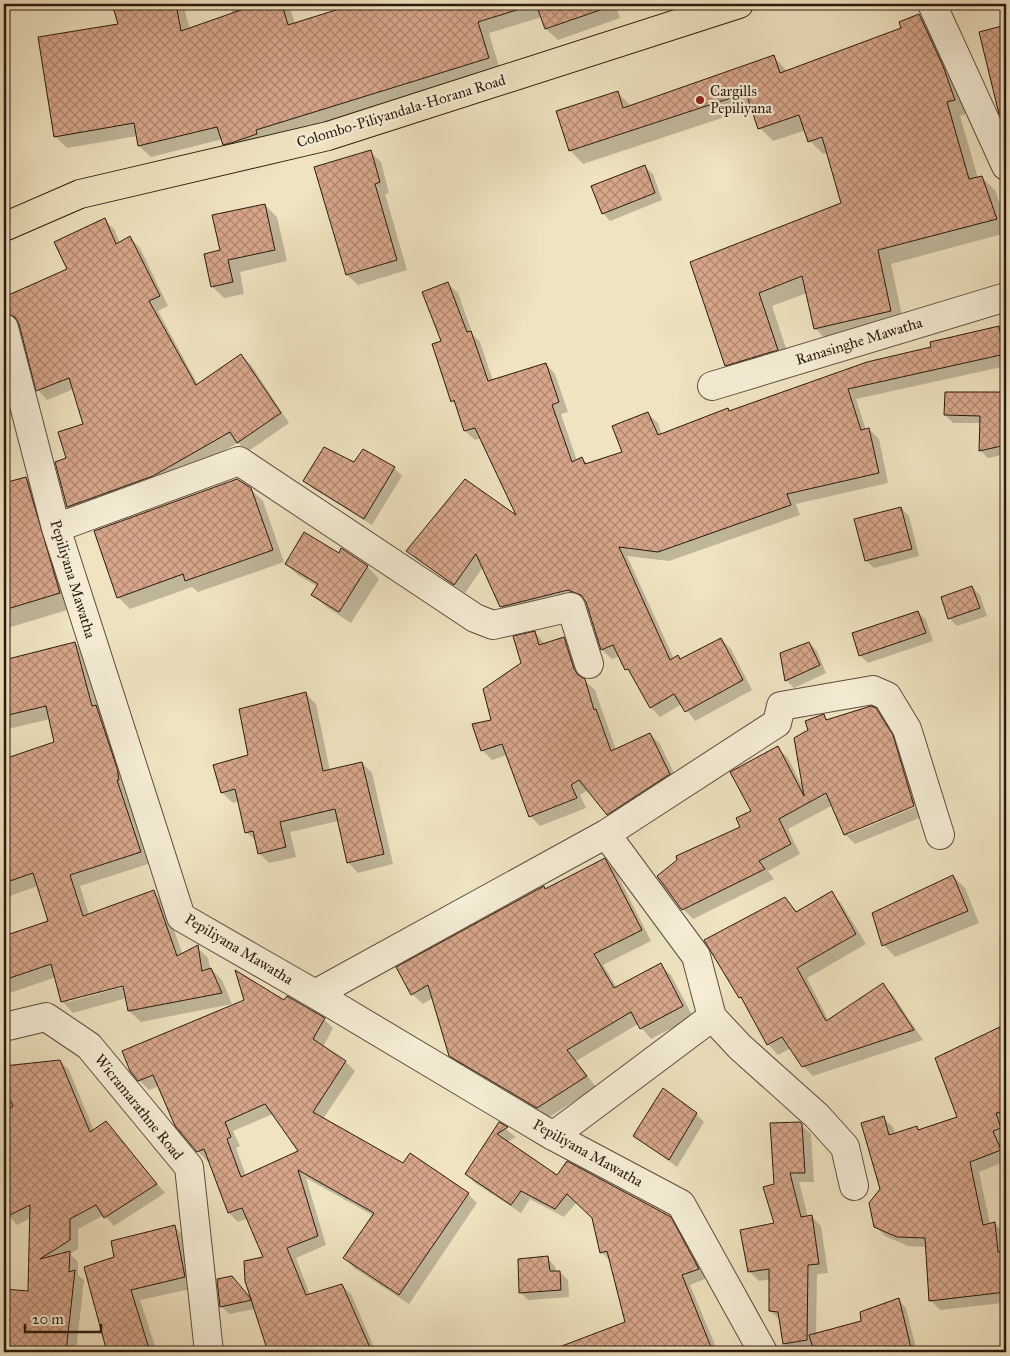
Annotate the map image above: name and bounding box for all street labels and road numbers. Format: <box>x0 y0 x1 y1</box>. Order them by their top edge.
street label: Colombo-Piliyandala-Horana Road <box>294 70 508 151</box>
street label: Ranasinghe Mawatha <box>793 313 925 369</box>
street label: Pepiliyana Mawatha <box>46 518 100 641</box>
street label: Pepiliyana Mawatha <box>182 910 297 989</box>
street label: Wicramarathne Road <box>91 1051 187 1164</box>
street label: Pepiliyana Mawatha <box>530 1115 647 1191</box>

